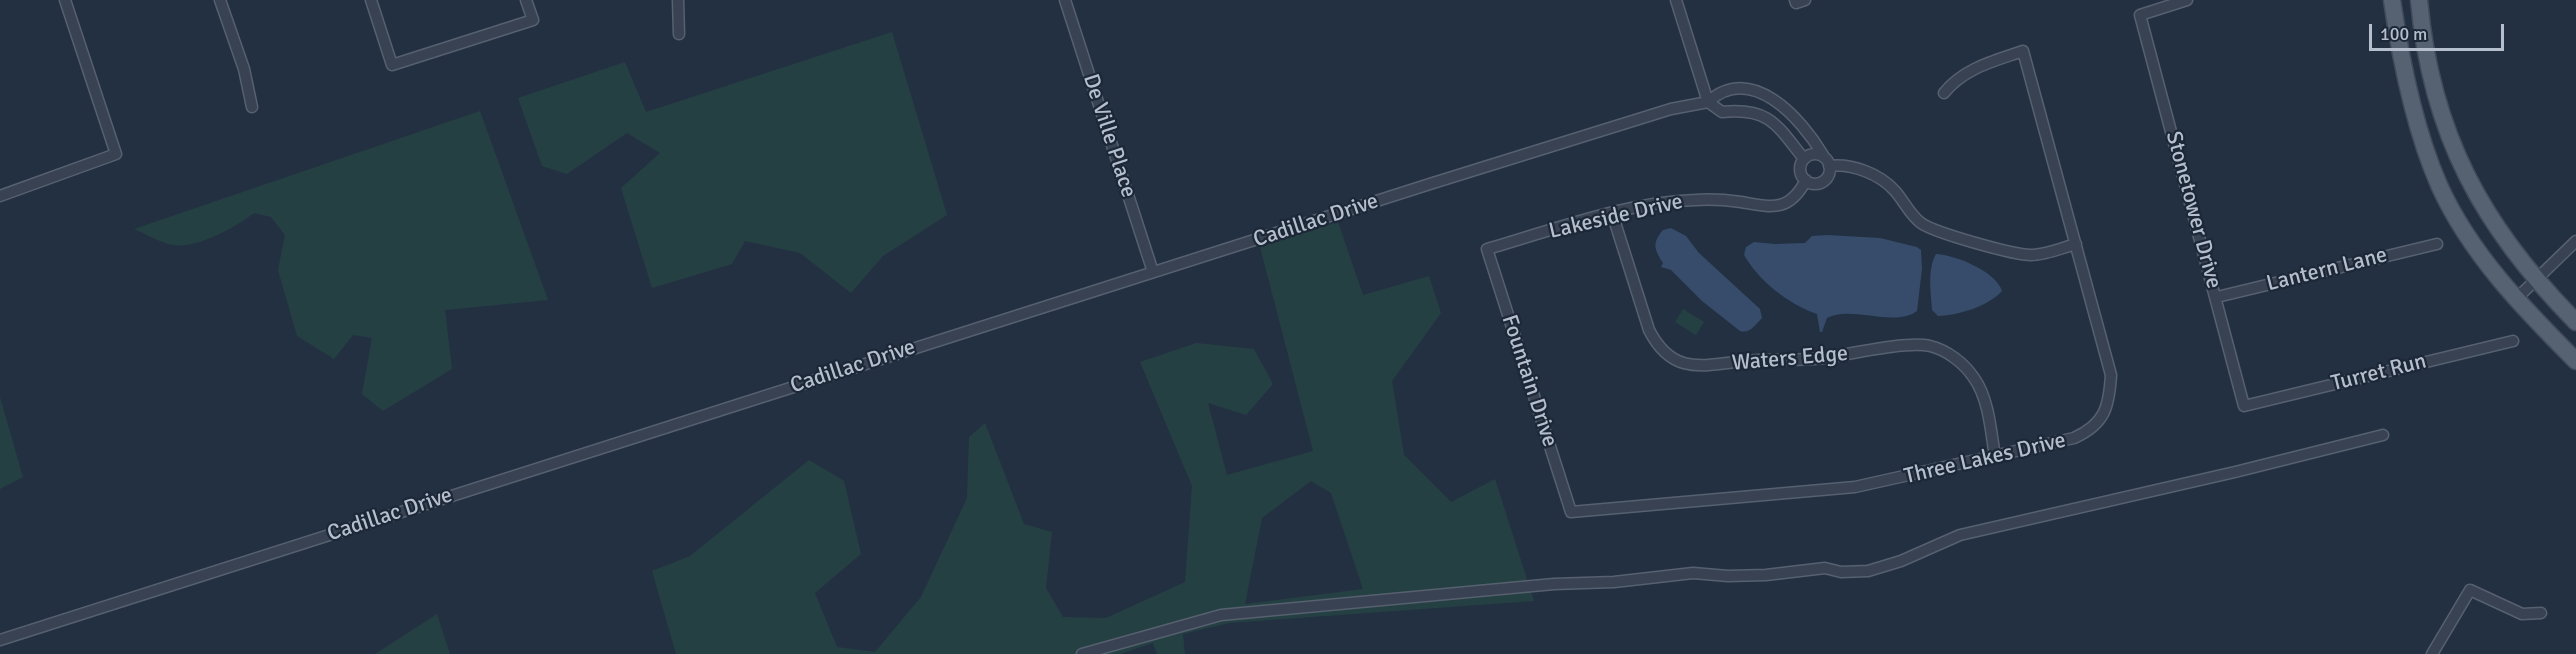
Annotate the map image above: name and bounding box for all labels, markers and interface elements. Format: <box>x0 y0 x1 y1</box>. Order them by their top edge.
scale bar <box>2372 12 2507 50</box>
text: 100 m <box>2380 23 2427 45</box>
street label: De Ville Place <box>1077 71 1141 201</box>
street label: Stonetower Drive <box>2159 129 2227 291</box>
street label: Cadillac Drive <box>1250 188 1382 254</box>
street label: Lakeside Drive <box>1547 189 1685 245</box>
street label: Lantern Lane <box>2264 242 2390 298</box>
street label: Fountain Drive <box>1495 312 1563 450</box>
street label: Cadillac Drive <box>787 334 919 400</box>
street label: Waters Edge <box>1731 341 1849 377</box>
street label: Turret Run <box>2329 348 2429 398</box>
street label: Three Lakes Drive <box>1902 428 2068 490</box>
street label: Cadillac Drive <box>324 482 456 548</box>

